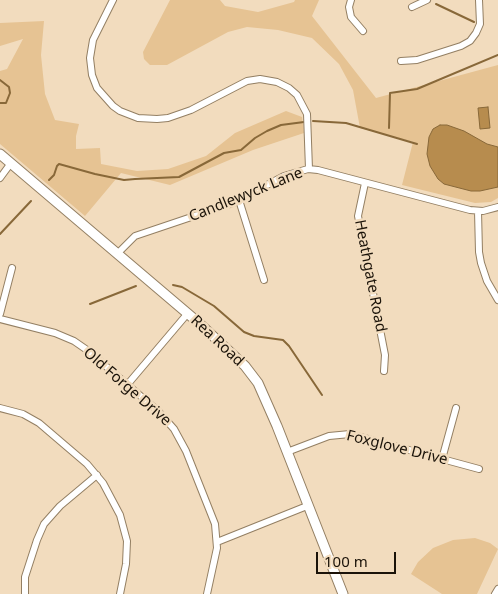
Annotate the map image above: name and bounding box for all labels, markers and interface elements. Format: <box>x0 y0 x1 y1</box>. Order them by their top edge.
street label: Candlewyck Lane <box>187 164 305 226</box>
street label: Heathgate Road <box>350 218 390 334</box>
street label: Rea Road <box>187 312 247 370</box>
street label: Old Forge Drive <box>79 344 175 430</box>
street label: Foxglove Drive <box>345 427 449 469</box>
scale bar <box>318 542 398 574</box>
text: 100 m <box>324 551 368 571</box>

